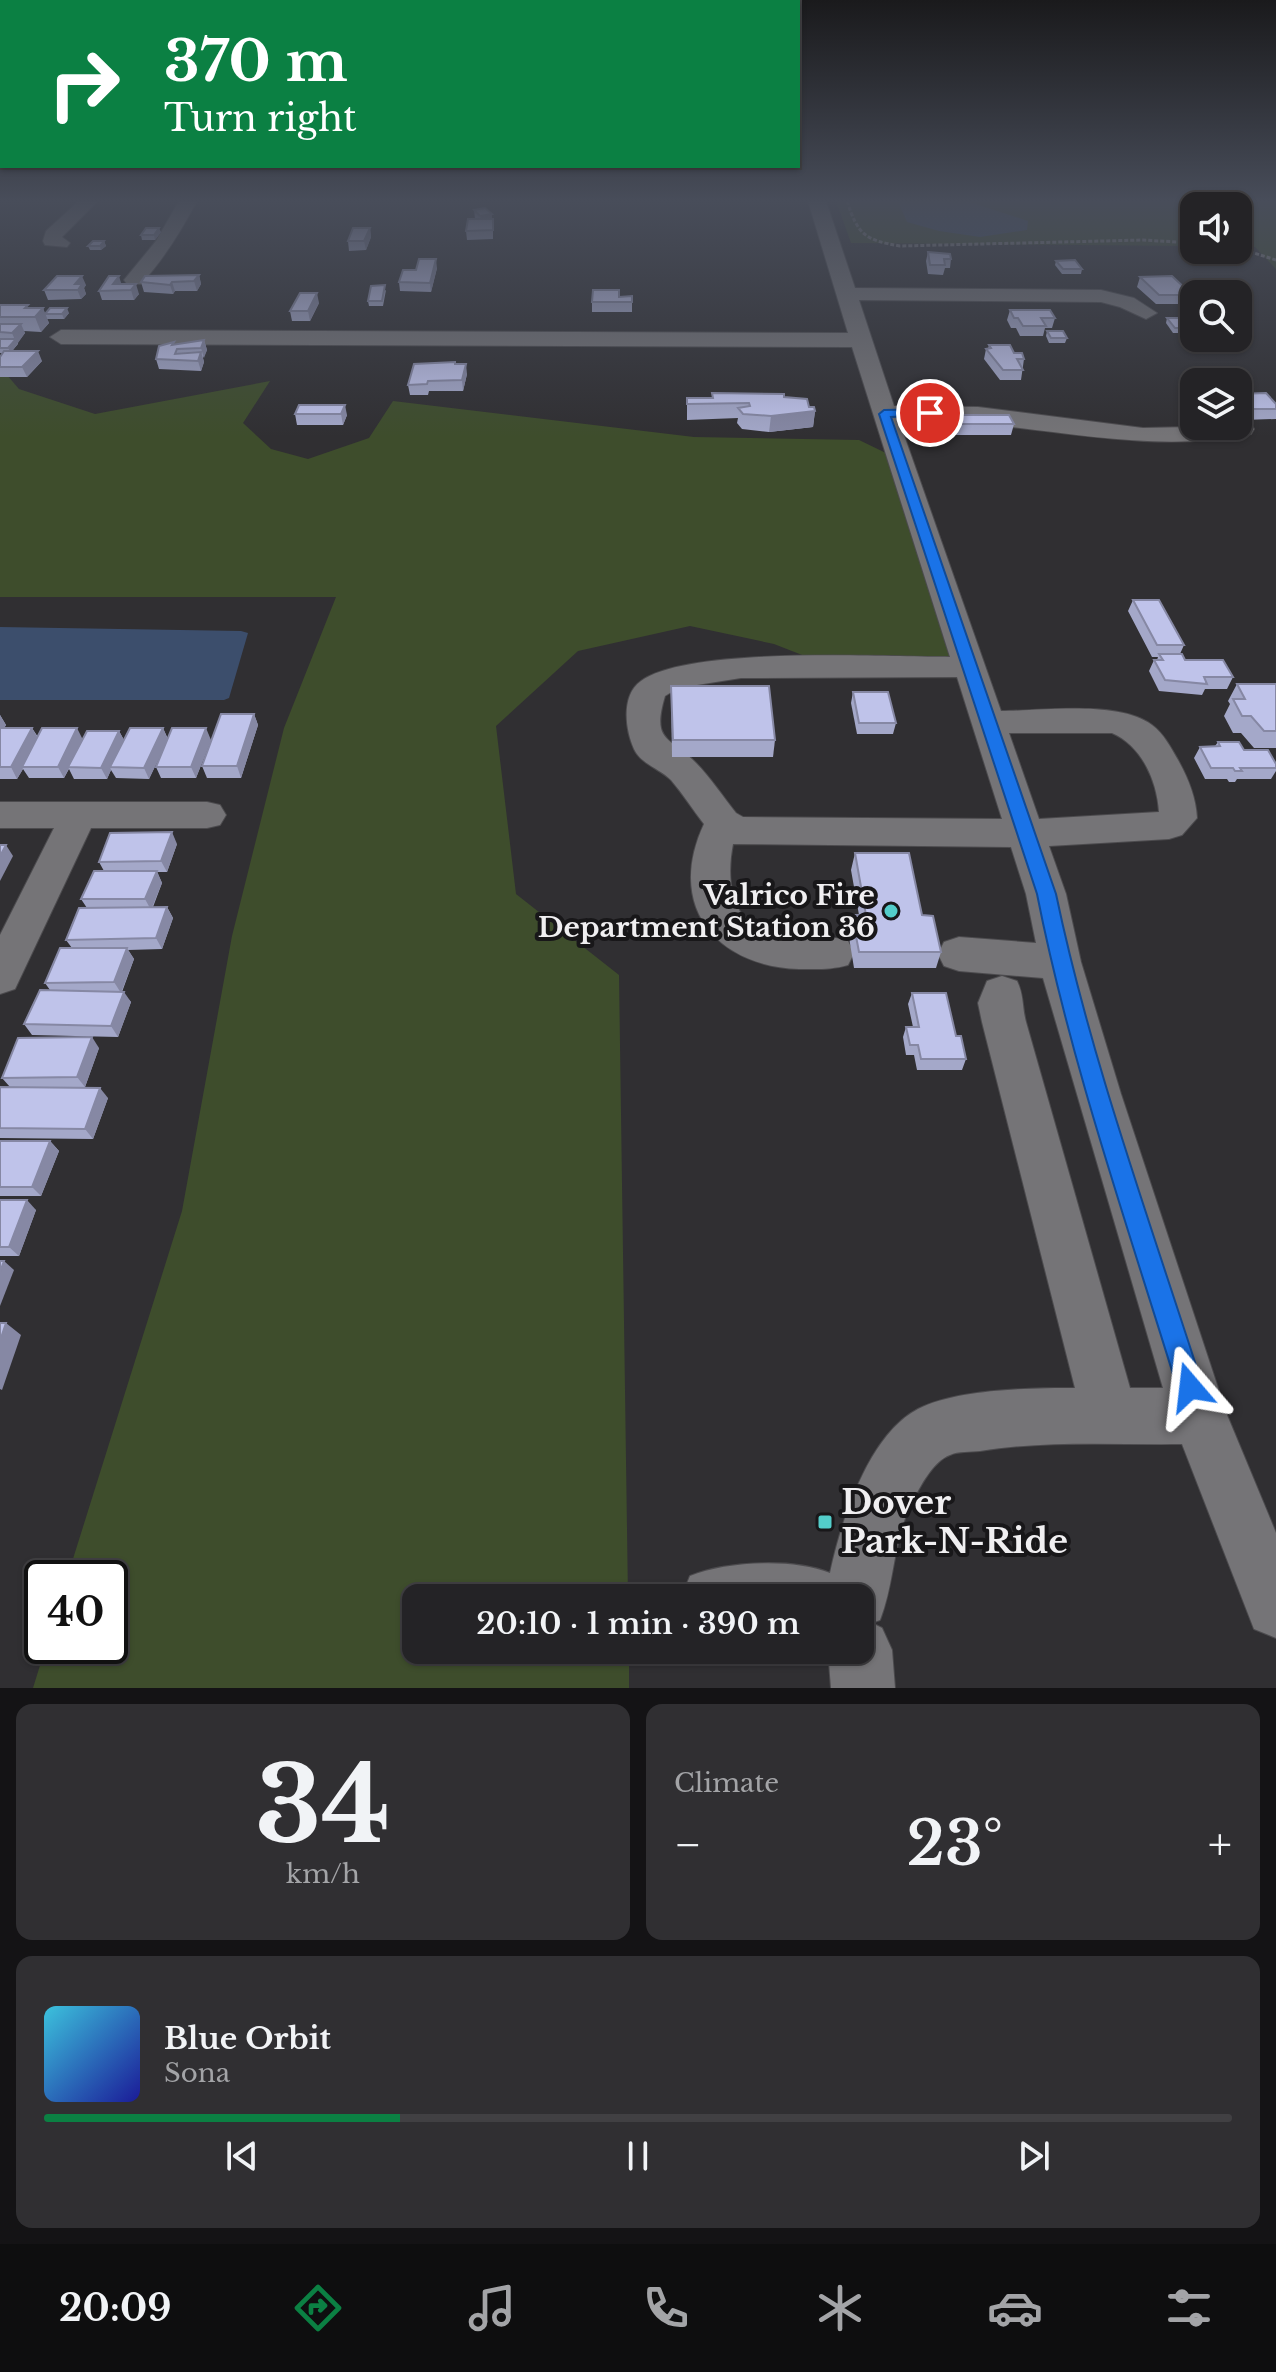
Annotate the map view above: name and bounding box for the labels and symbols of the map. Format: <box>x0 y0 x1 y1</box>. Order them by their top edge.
pin <box>896 379 964 447</box>
place label: Valrico Fire Department Station 36 <box>538 878 875 945</box>
marker: Valrico Fire Department Station 36 <box>882 902 900 920</box>
position arrow <box>1148 1345 1232 1429</box>
place label: Dover Park-N-Ride <box>841 1481 1068 1562</box>
marker: Dover Park-N-Ride <box>816 1513 834 1531</box>
speed limit sign: 40 <box>24 1560 128 1664</box>

